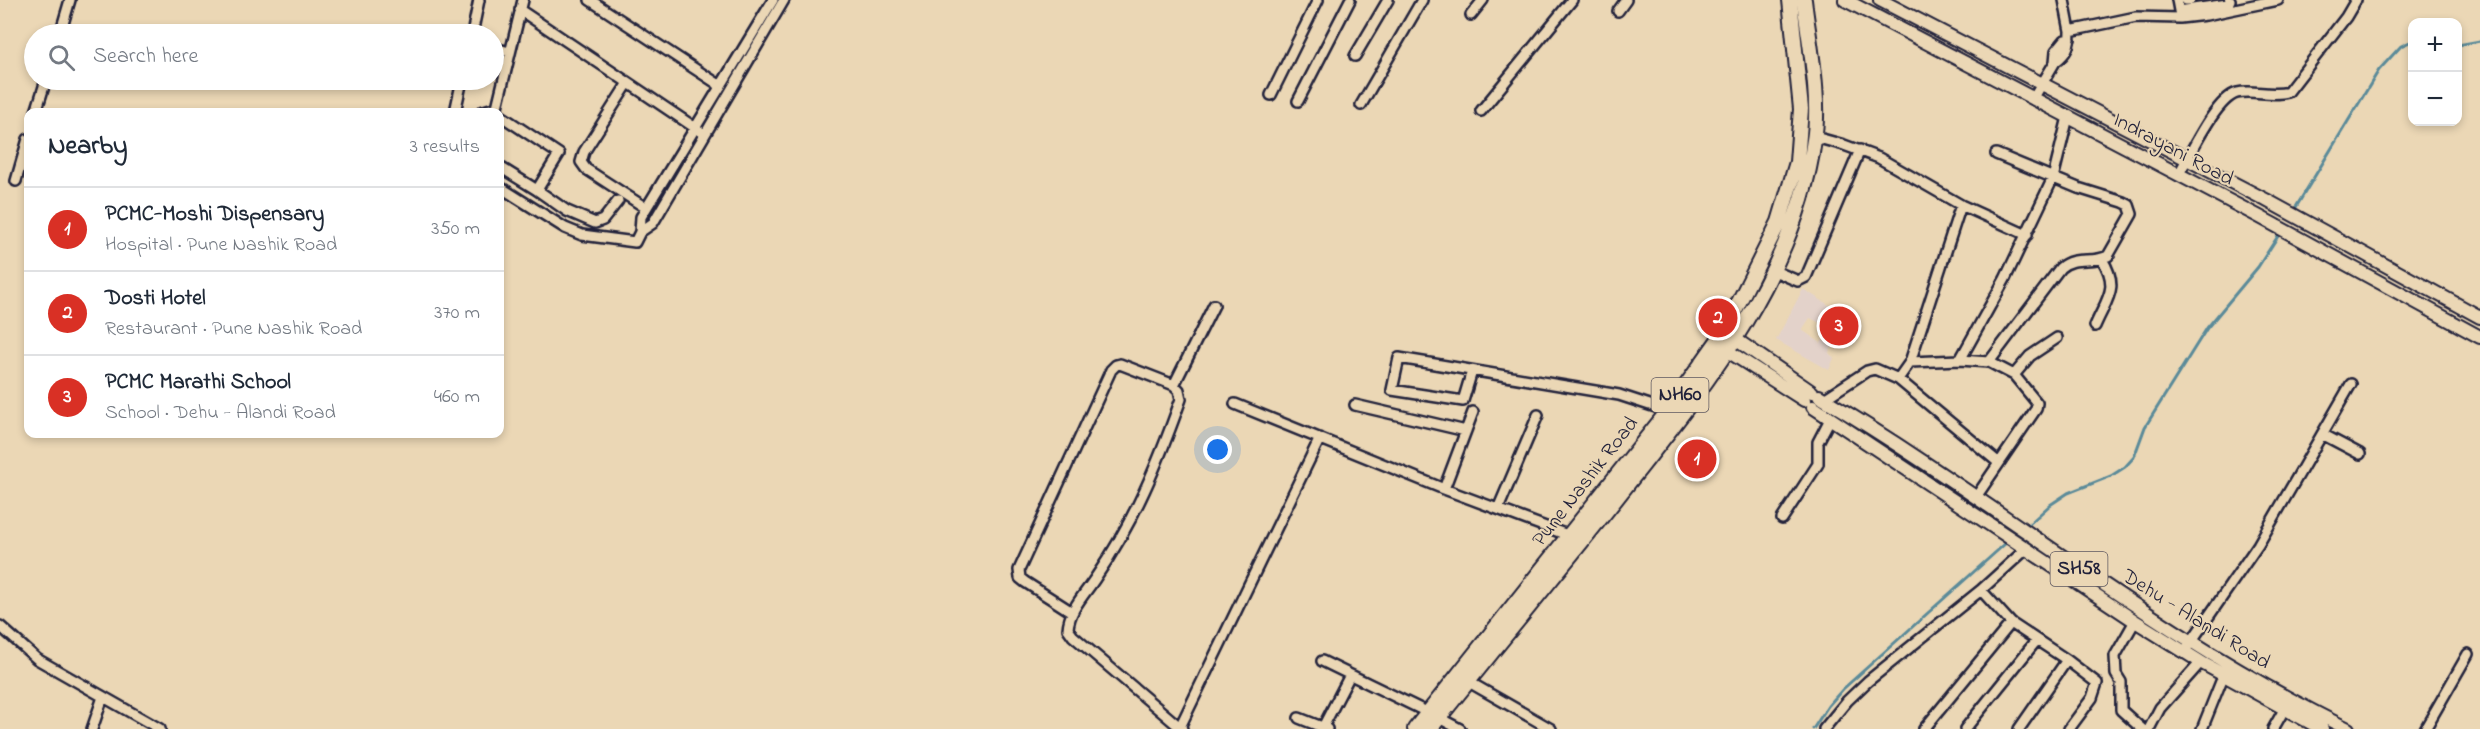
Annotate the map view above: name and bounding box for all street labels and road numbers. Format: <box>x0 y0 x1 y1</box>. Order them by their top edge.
street label: Indrayani Road <box>2106 106 2239 196</box>
road number: NH60 <box>1652 378 1708 412</box>
street label: Pune Nashik Road <box>1526 410 1647 553</box>
road number: SH58 <box>2050 552 2108 586</box>
street label: Dehu - Alandi Road <box>2115 562 2276 678</box>

